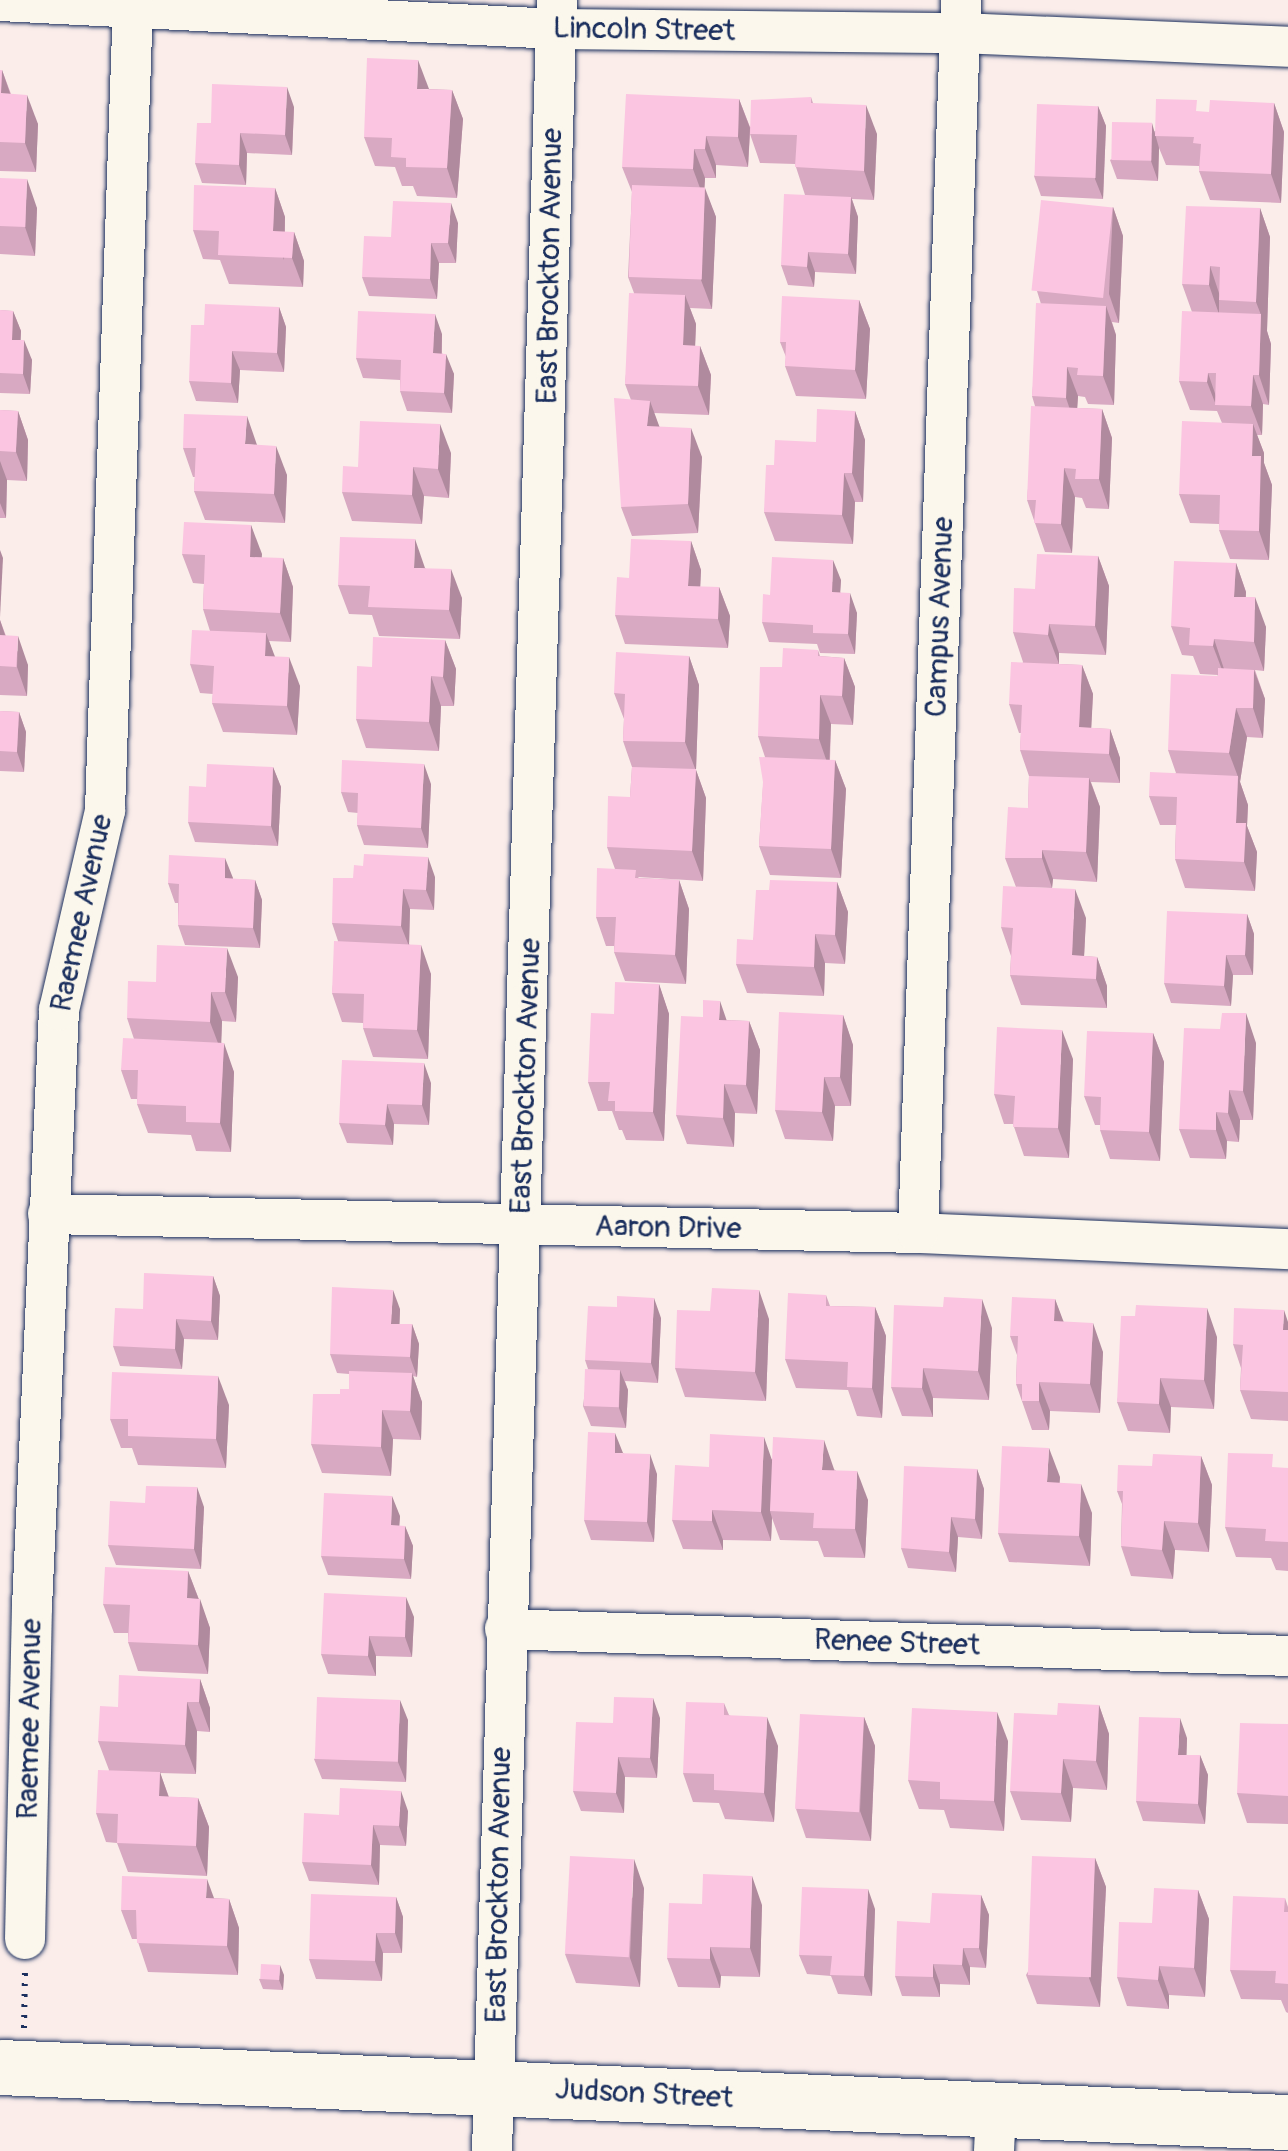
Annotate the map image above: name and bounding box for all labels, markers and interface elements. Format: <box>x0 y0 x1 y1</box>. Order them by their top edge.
street label: Lincoln Street <box>553 10 735 50</box>
street label: East Brockton Avenue <box>530 128 570 404</box>
street label: Campus Avenue <box>919 516 961 718</box>
street label: Raemee Avenue <box>44 811 120 1015</box>
street label: East Brockton Avenue <box>503 937 549 1215</box>
street label: Aaron Drive <box>594 1209 742 1247</box>
street label: Raemee Avenue <box>10 1618 50 1820</box>
street label: Renee Street <box>813 1622 981 1664</box>
street label: East Brockton Avenue <box>479 1747 519 2023</box>
street label: Judson Street <box>554 2071 734 2117</box>

